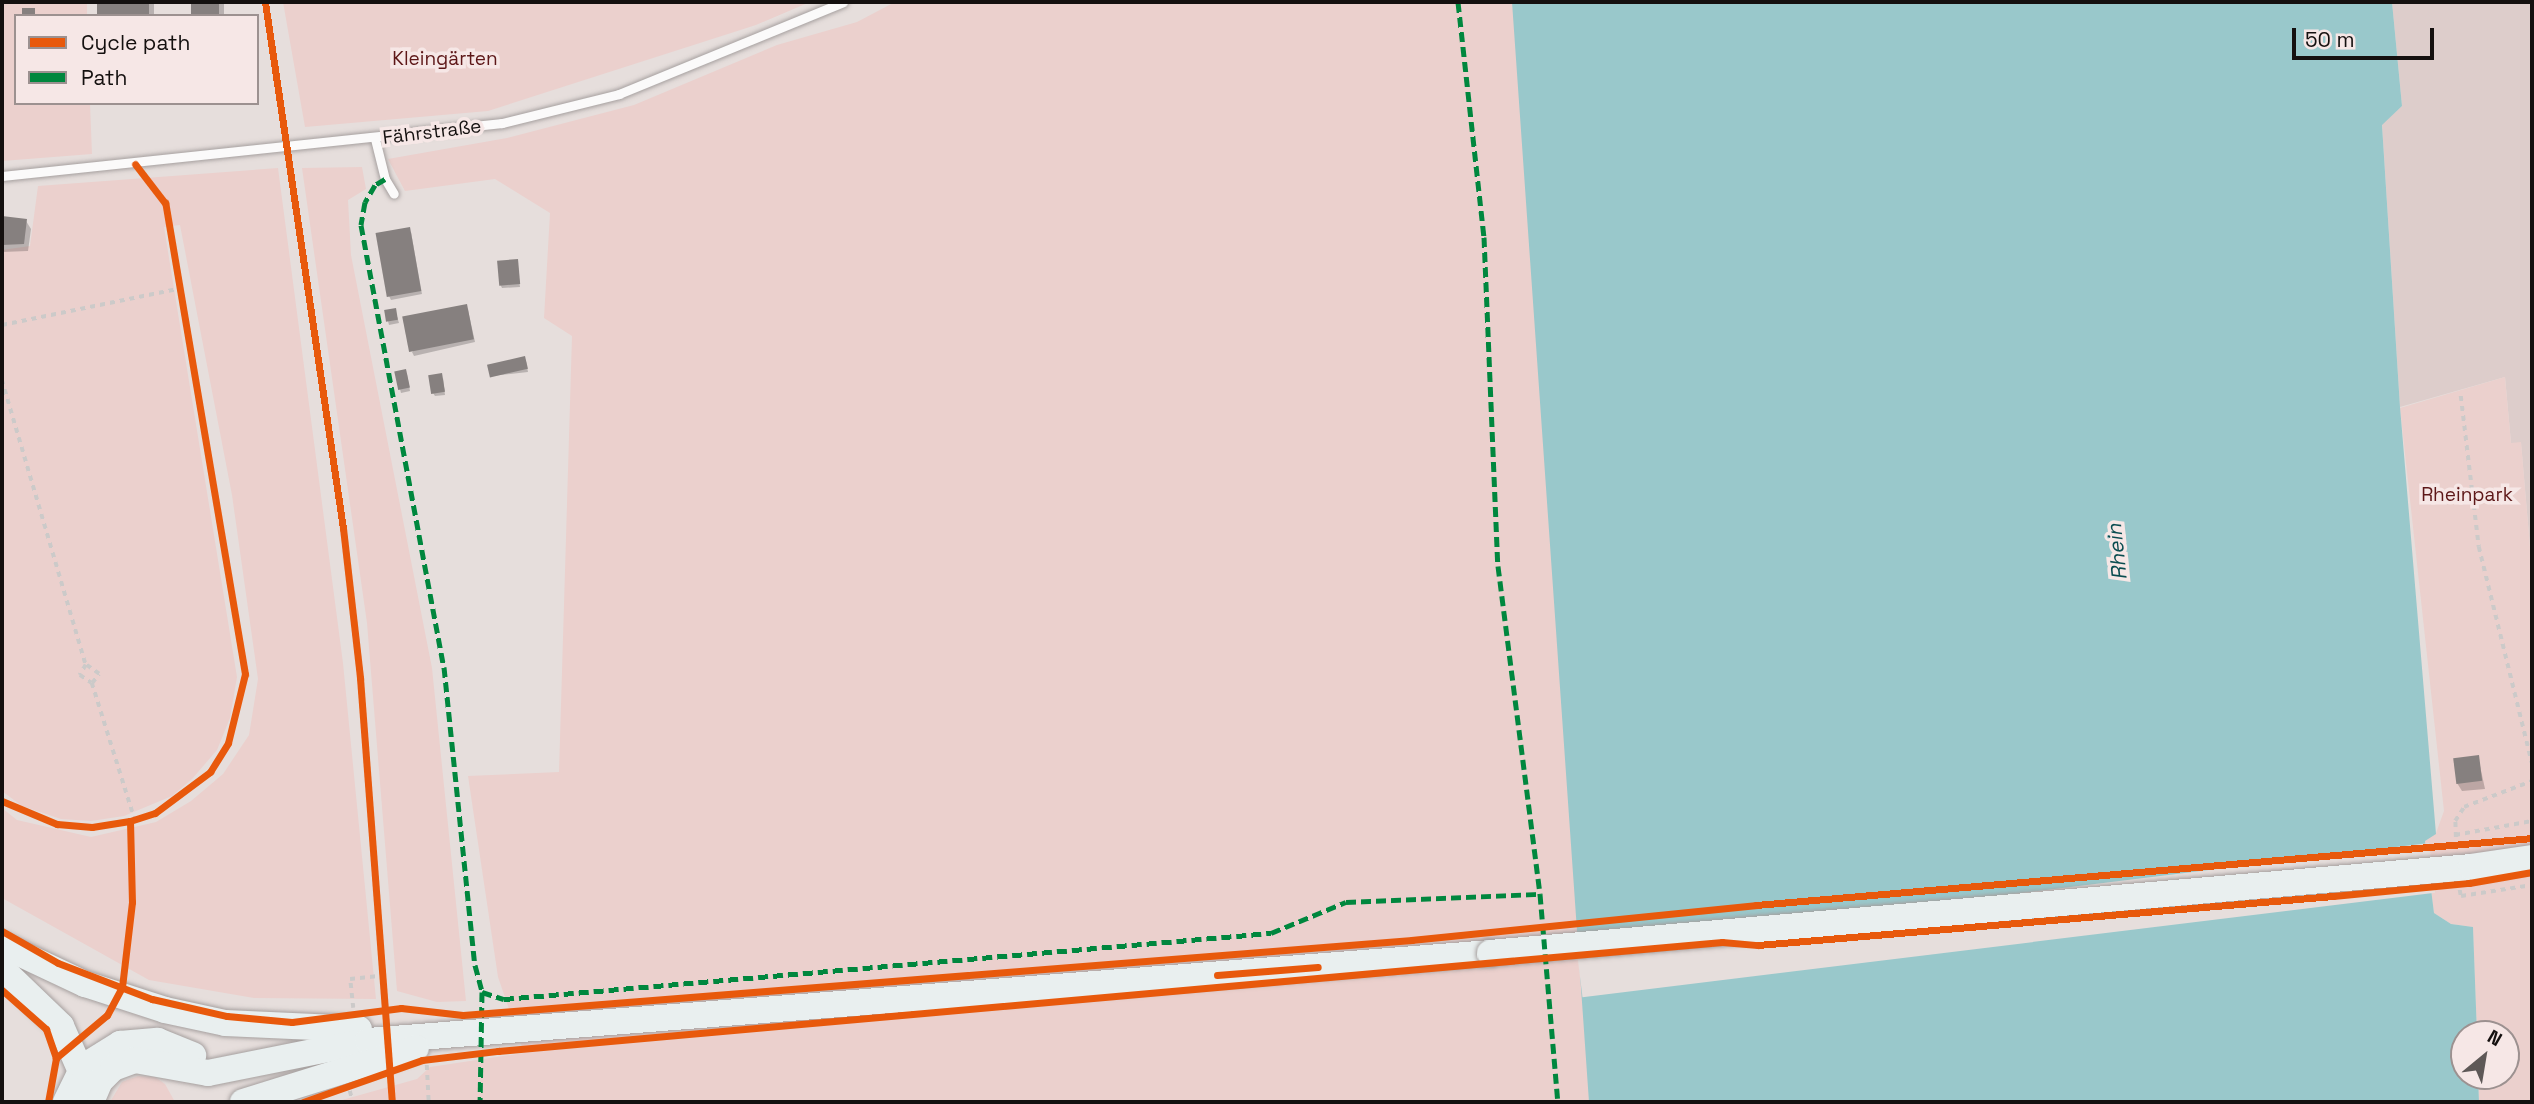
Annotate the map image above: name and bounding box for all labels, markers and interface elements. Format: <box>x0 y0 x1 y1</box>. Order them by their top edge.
legend <box>14 14 259 105</box>
scale bar <box>2296 14 2438 58</box>
text: 50 m <box>2305 26 2355 53</box>
text: Cycle path <box>81 29 190 56</box>
park label: Kleingärten <box>392 48 498 70</box>
text: Path <box>81 64 127 91</box>
street label: Fährstraße <box>381 115 483 149</box>
park label: Rheinpark <box>2421 484 2513 506</box>
water label: Rhein <box>2102 523 2132 581</box>
north arrow <box>2450 1020 2520 1090</box>
text: N <box>2483 1024 2507 1052</box>

